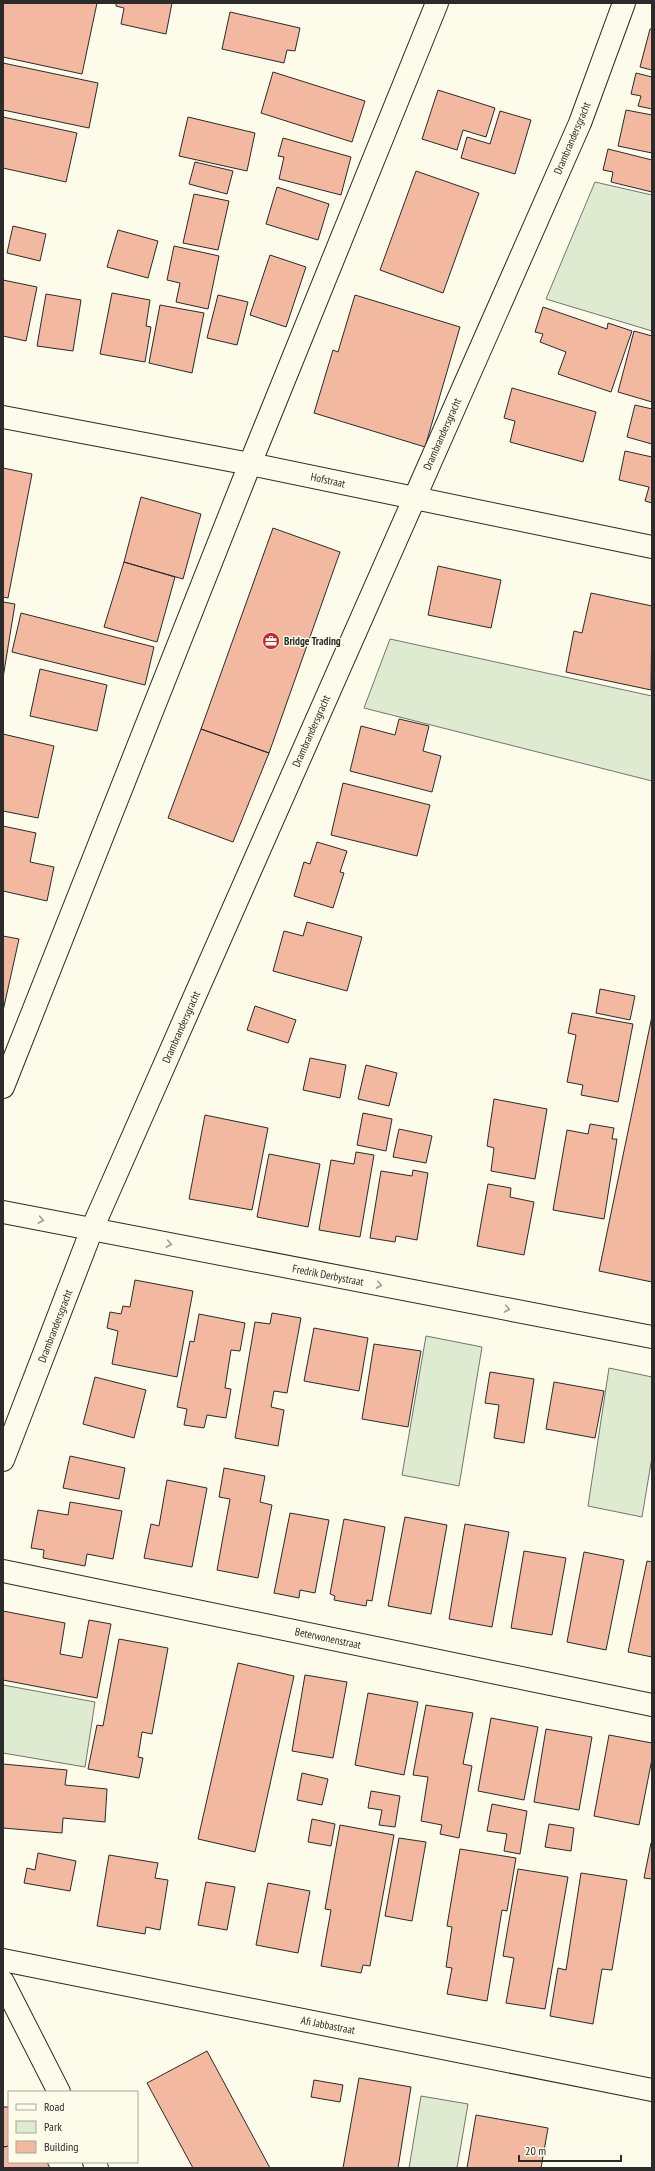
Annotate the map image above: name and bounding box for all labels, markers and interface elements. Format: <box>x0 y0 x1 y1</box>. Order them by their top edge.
street label: Drambrandersgracht <box>550 100 594 176</box>
street label: Drambrandersgracht <box>420 396 464 472</box>
street label: Hofstraat <box>309 470 347 490</box>
office icon: Bridge Trading <box>261 631 281 651</box>
place label: Bridge Trading <box>284 634 341 648</box>
street label: Drambrandersgracht <box>289 693 333 769</box>
street label: Drambrandersgracht <box>159 989 203 1065</box>
one-way arrow <box>38 1215 44 1223</box>
one-way arrow <box>166 1240 172 1248</box>
street label: Fredrik Derbystraat <box>291 1261 365 1289</box>
one-way arrow <box>376 1280 382 1288</box>
street label: Drambrandersgracht <box>35 1287 75 1365</box>
one-way arrow <box>504 1304 510 1313</box>
street label: Beterwonenstraat <box>294 1624 362 1652</box>
street label: Afi Jabbastraat <box>300 2013 356 2037</box>
legend <box>8 2091 138 2163</box>
text: Road <box>44 2099 64 2114</box>
text: Park <box>44 2119 62 2134</box>
scale bar <box>519 2137 621 2163</box>
text: Building <box>44 2139 79 2154</box>
text: 20 m <box>525 2143 546 2158</box>

